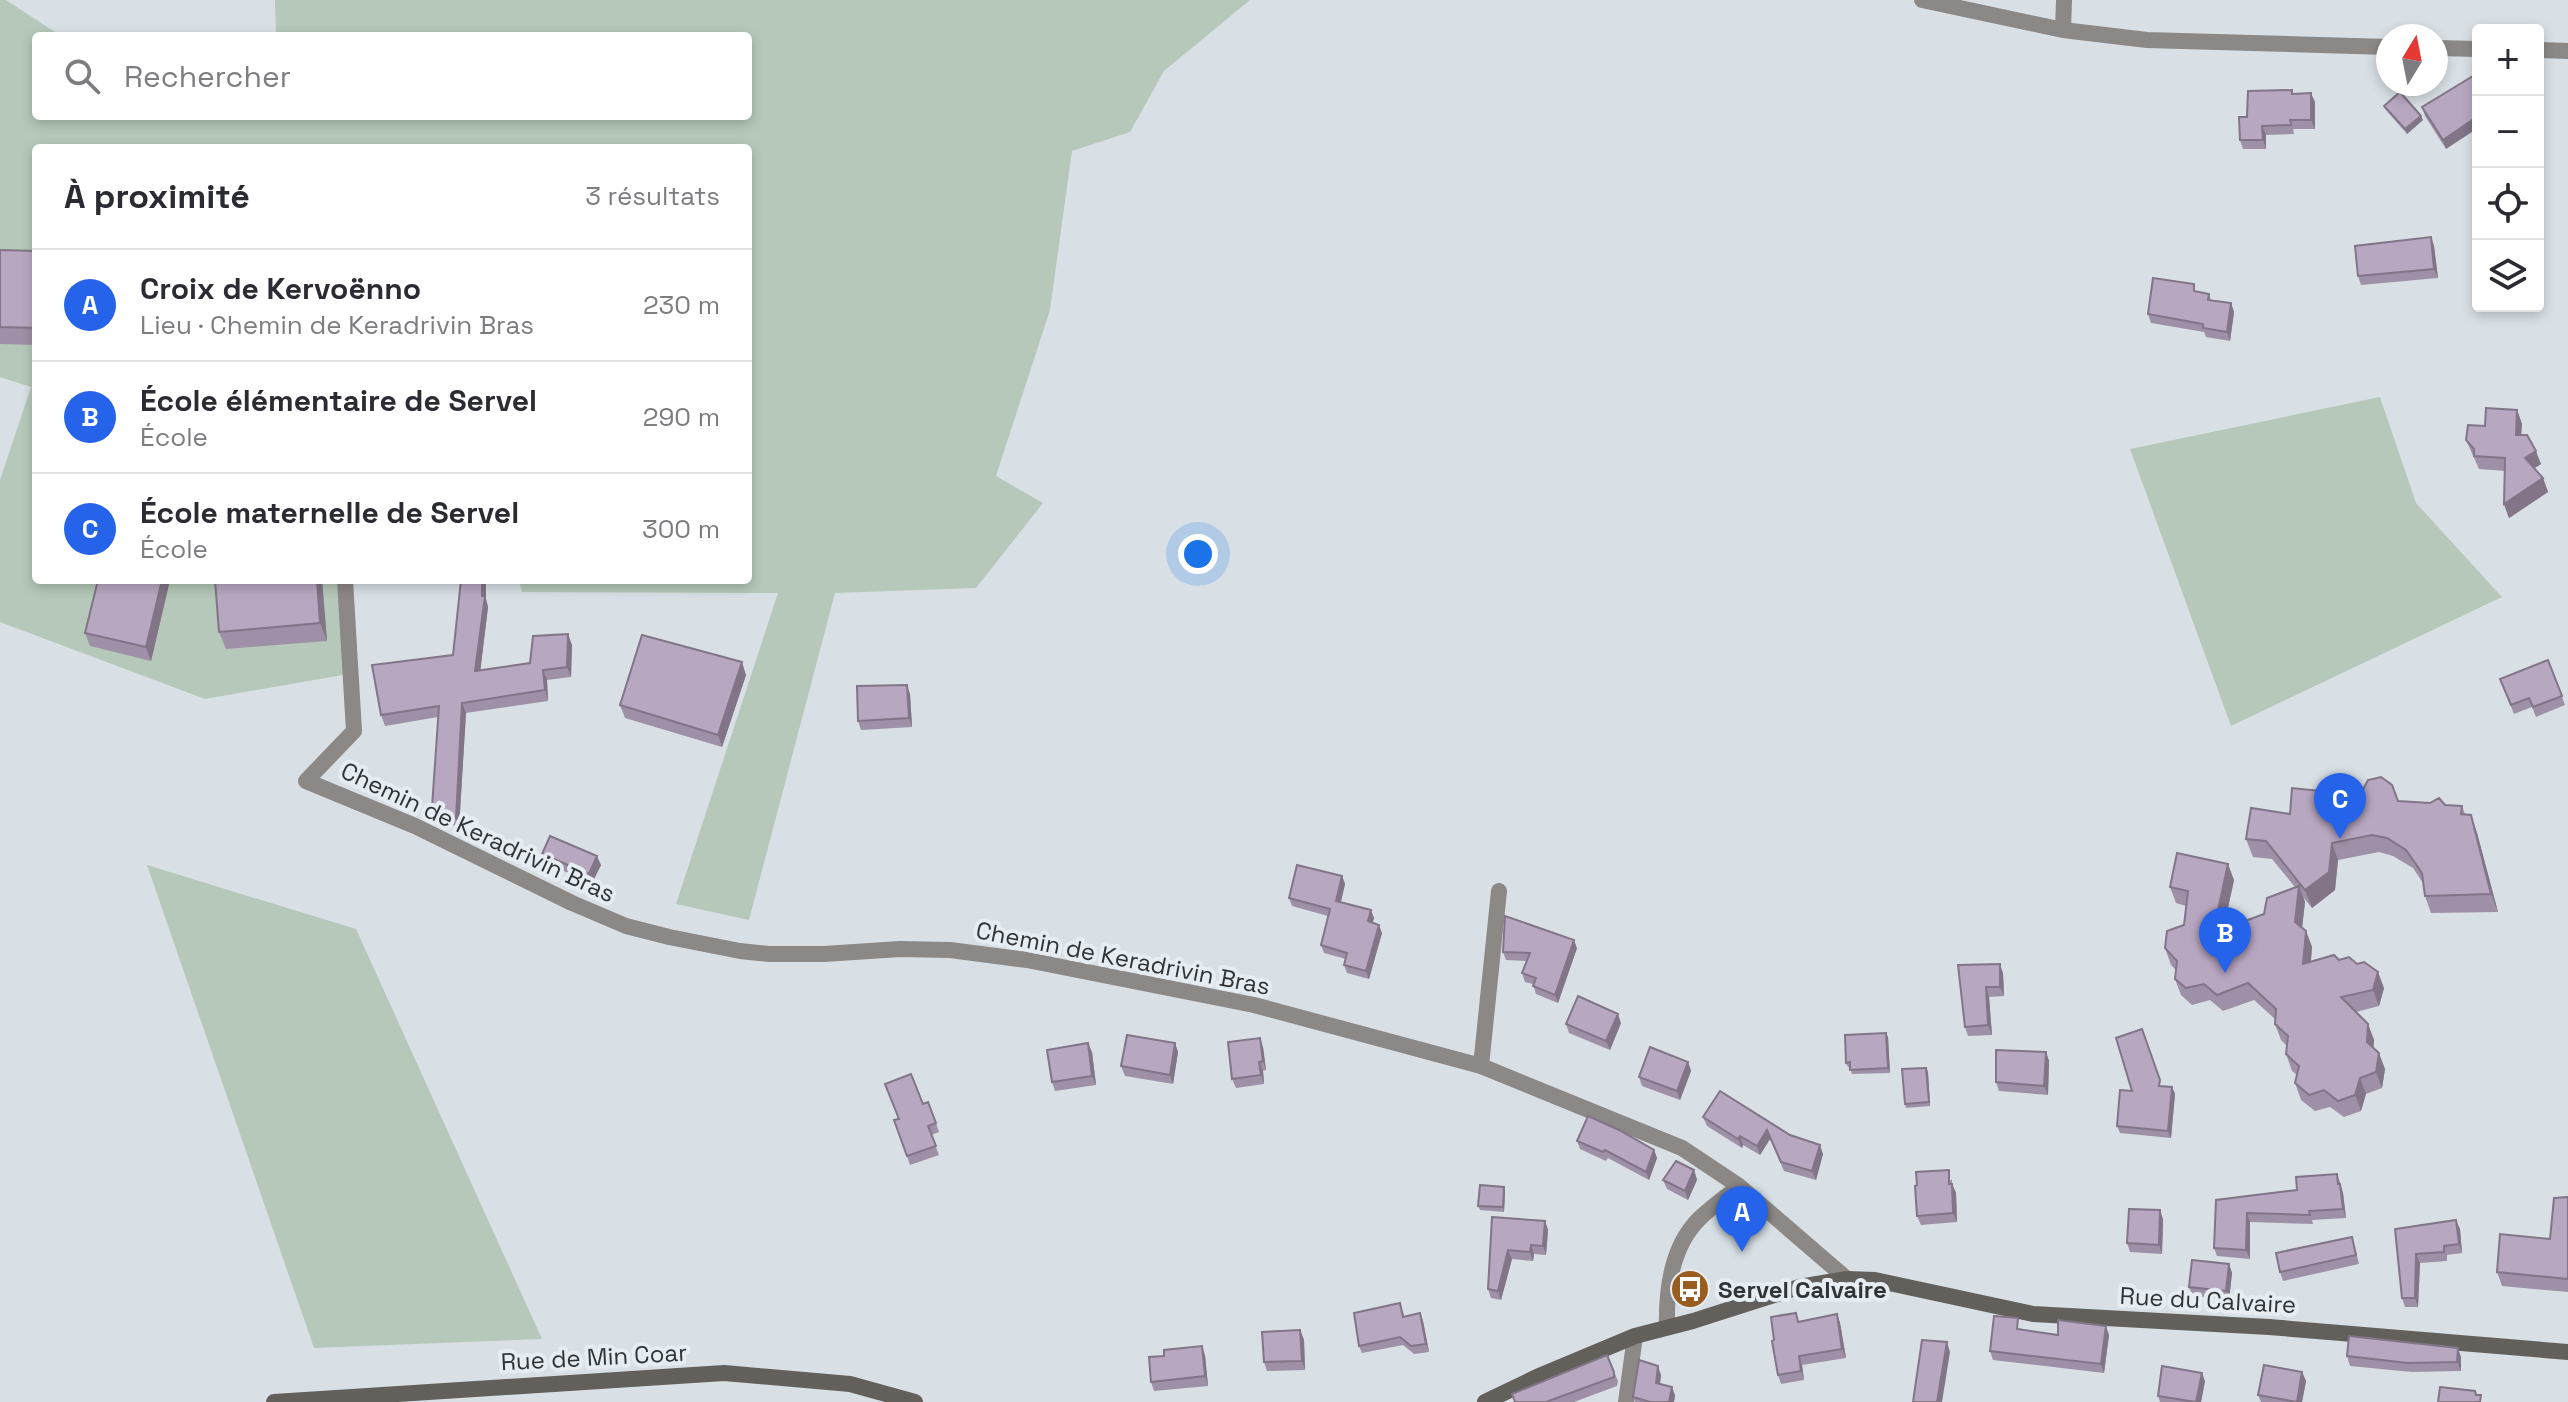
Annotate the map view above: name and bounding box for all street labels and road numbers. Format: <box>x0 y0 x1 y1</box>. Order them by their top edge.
street label: Chemin de Keradrivin Bras <box>336 755 620 909</box>
street label: Chemin de Keradrivin Bras <box>973 914 1273 1002</box>
street label: Rue du Calvaire <box>2119 1280 2297 1320</box>
street label: Rue de Min Coar <box>500 1337 688 1377</box>

